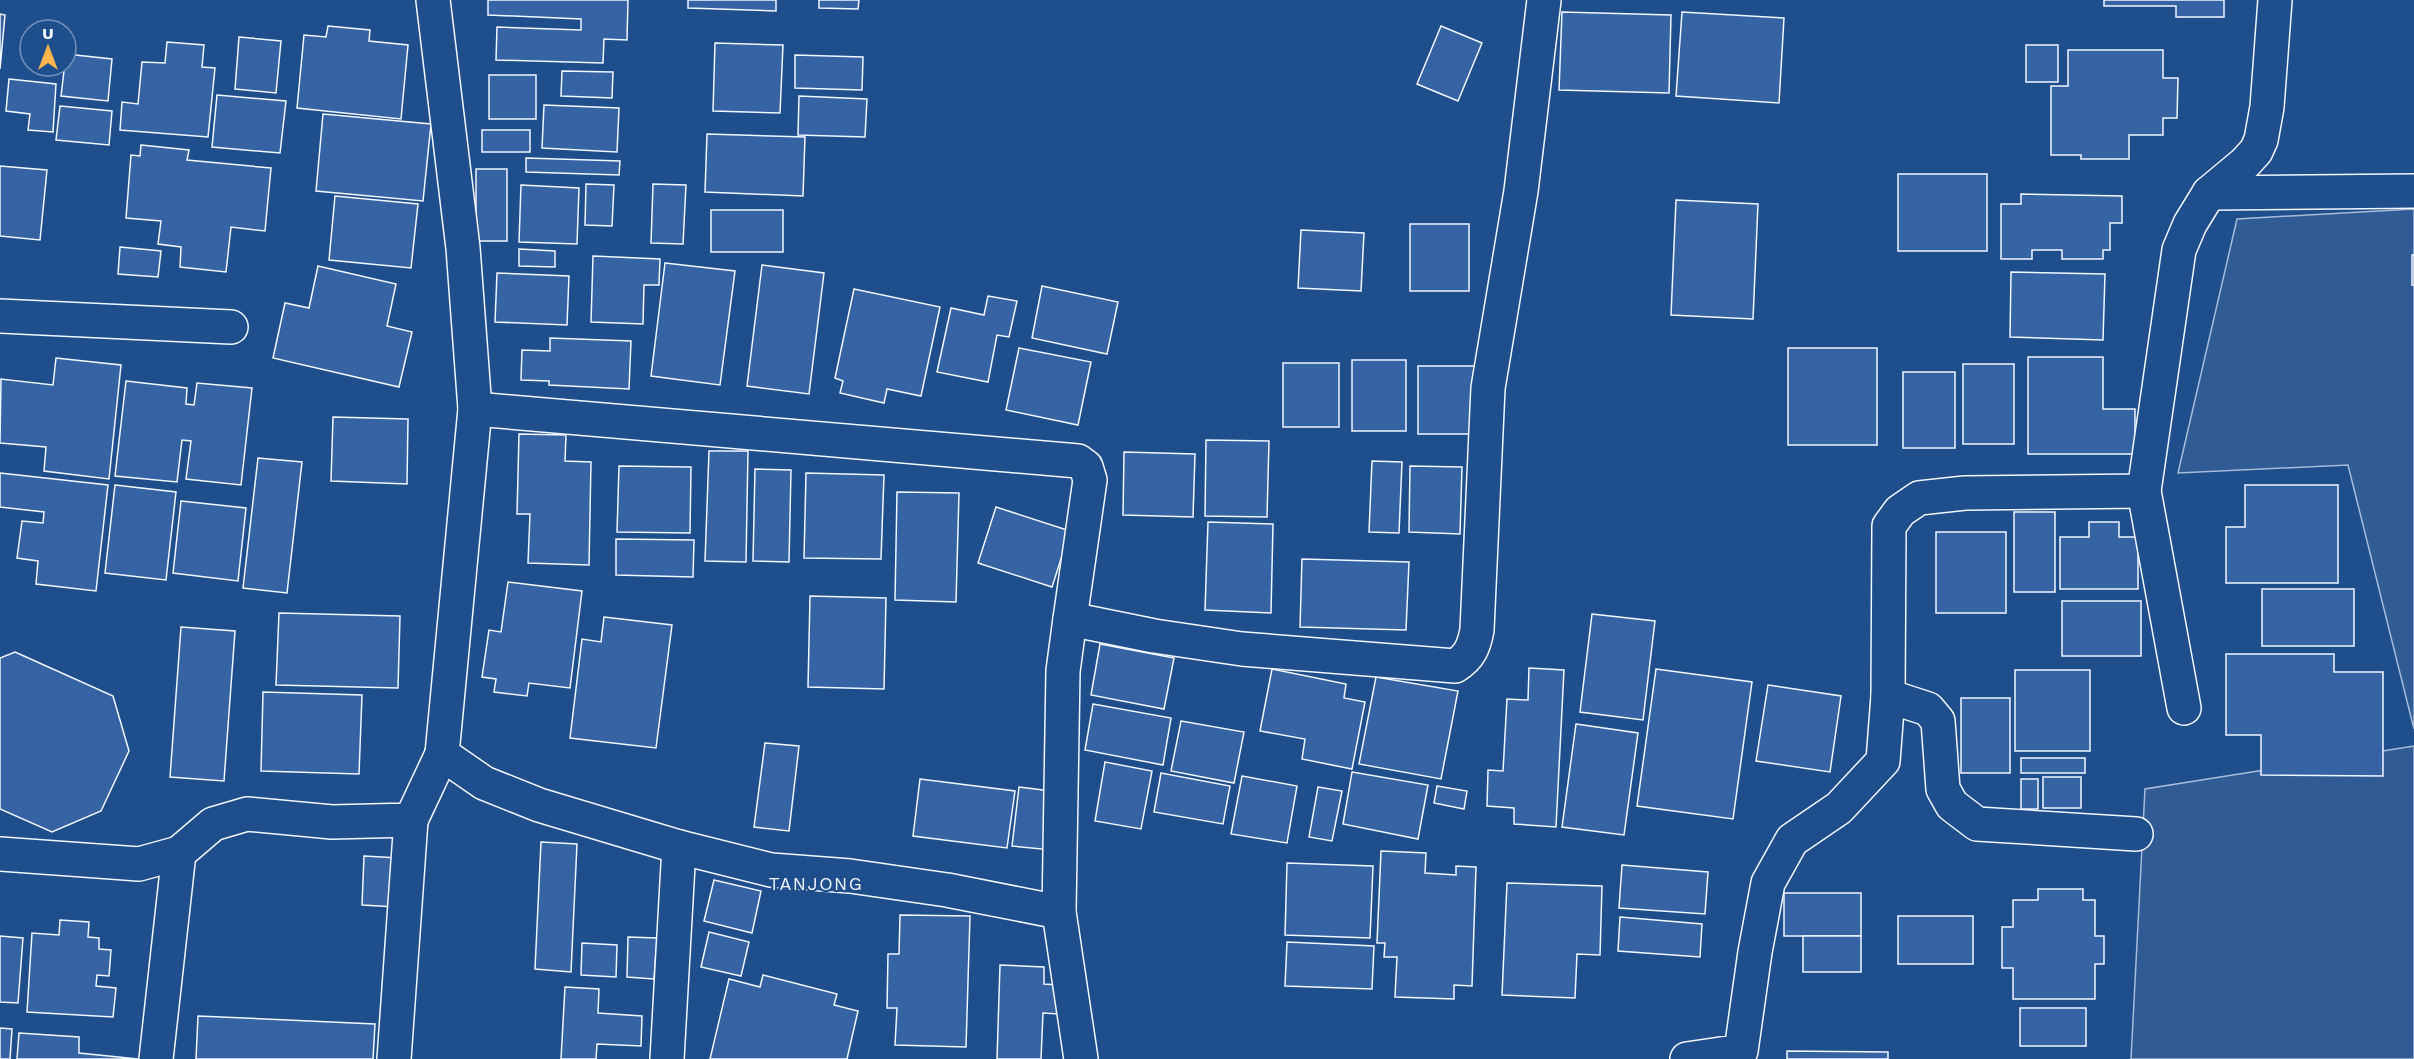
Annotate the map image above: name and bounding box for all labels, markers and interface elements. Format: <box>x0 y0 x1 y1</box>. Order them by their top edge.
north arrow <box>18 18 78 78</box>
text: U <box>42 24 54 43</box>
district label: TANJONG <box>769 873 863 894</box>

